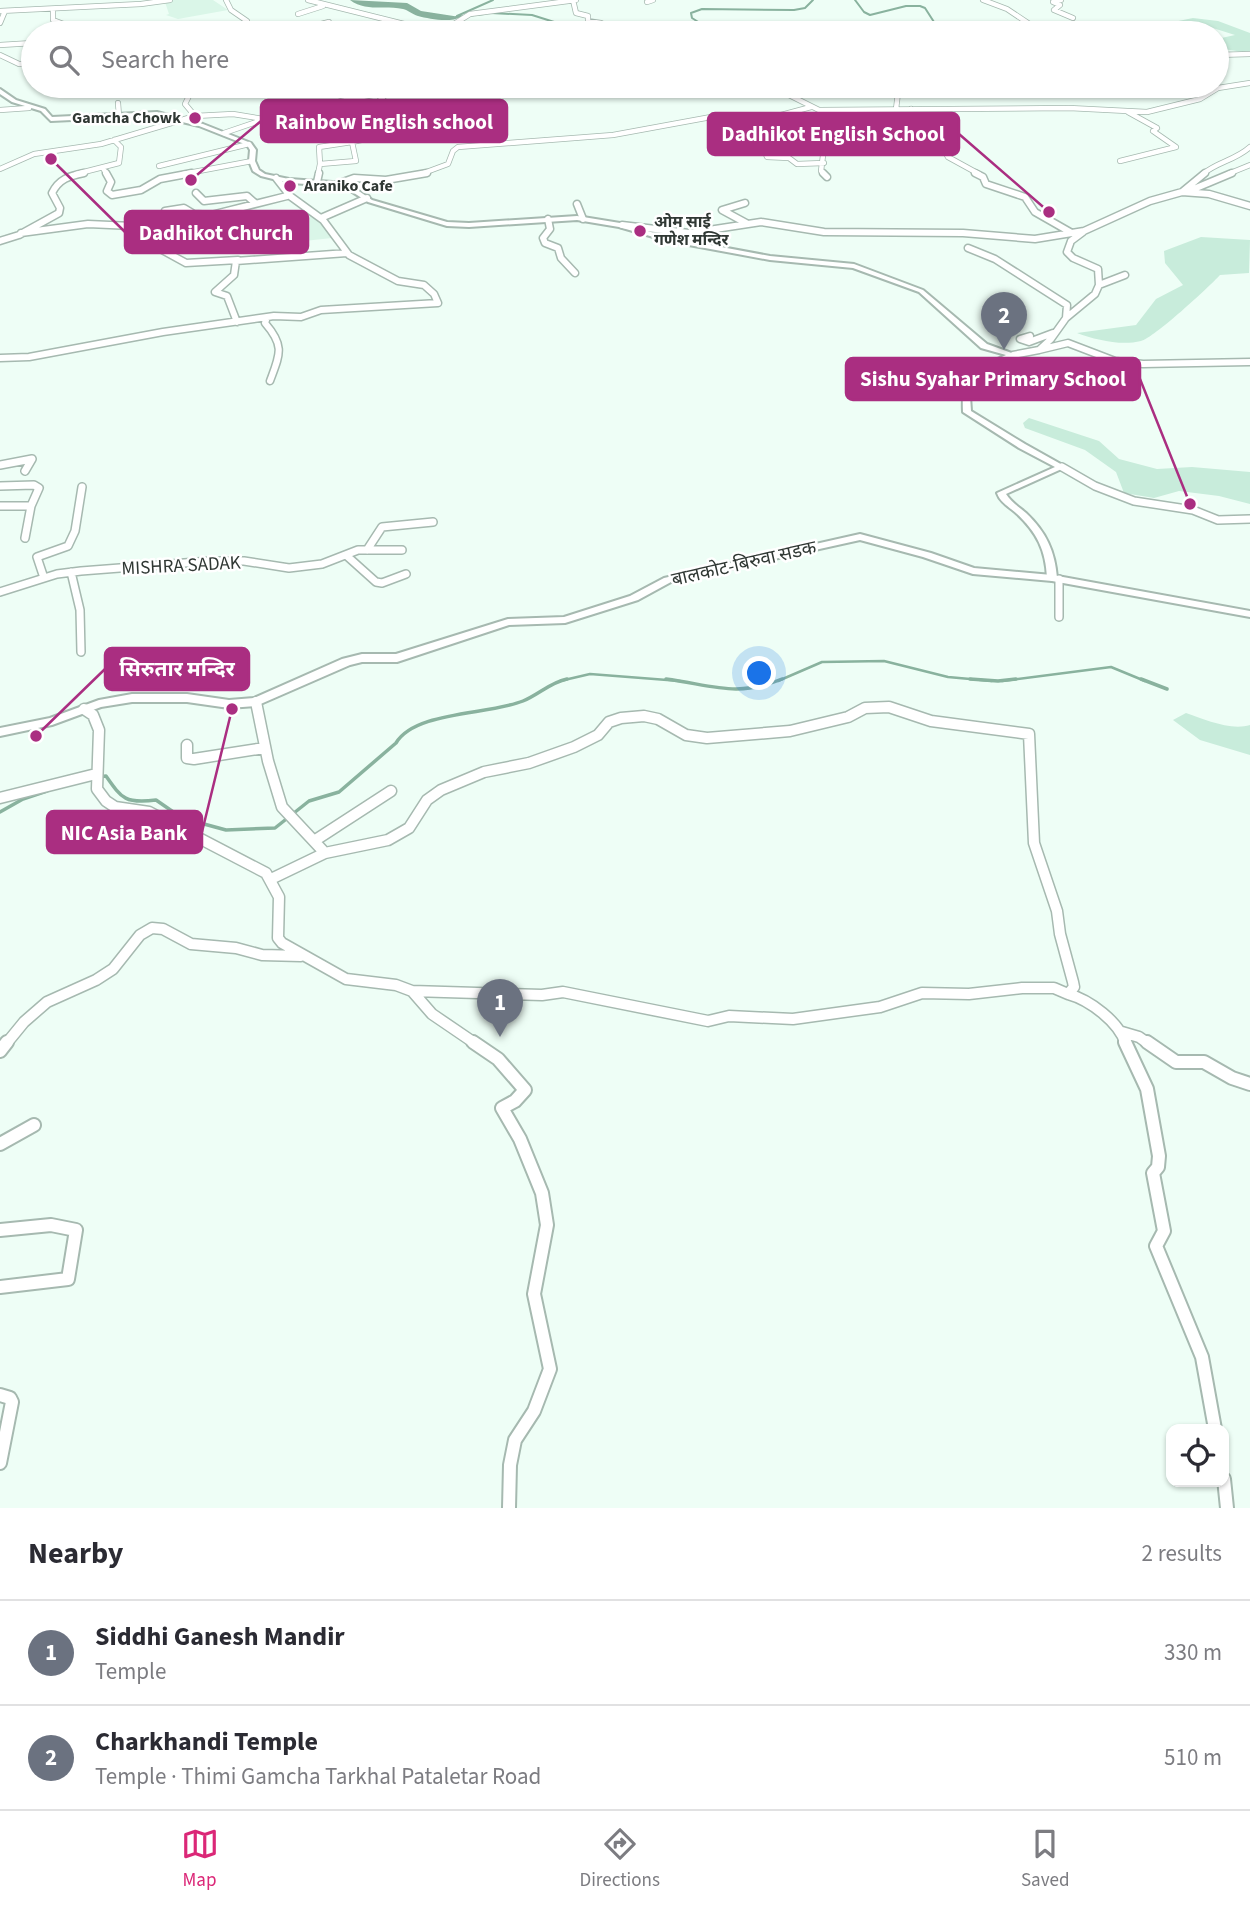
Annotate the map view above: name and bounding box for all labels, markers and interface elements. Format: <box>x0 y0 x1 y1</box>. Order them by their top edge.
search box <box>21 21 1229 98</box>
icon: search <box>45 41 83 79</box>
text: Search here <box>101 41 229 78</box>
callout: Rainbow English school <box>261 100 507 142</box>
place label: Gamcha Chowk <box>72 107 181 129</box>
text: Rainbow English school <box>275 107 493 137</box>
marker: Gamcha Chowk <box>187 110 203 126</box>
callout: Dadhikot English School <box>708 113 959 155</box>
text: Dadhikot English School <box>721 119 945 149</box>
place label: Araniko Cafe <box>303 175 393 197</box>
marker: Araniko Cafe <box>282 178 298 194</box>
callout: Dadhikot Church <box>125 211 308 253</box>
place label: ओम साई गणेश मन्दिर <box>654 211 729 251</box>
text: Dadhikot Church <box>139 218 293 248</box>
marker: ओम साई गणेश मन्दिर <box>632 223 648 239</box>
pin: 2 <box>981 292 1027 350</box>
callout: Sishu Syahar Primary School <box>846 358 1140 400</box>
text: Sishu Syahar Primary School <box>860 364 1126 394</box>
street label: बालकोट-बिरुवा सडक <box>669 534 819 594</box>
street label: MISHRA SADAK <box>121 549 241 583</box>
callout: सिरुतार मन्दिर <box>105 648 249 690</box>
text: सिरुतार मन्दिर <box>119 654 236 684</box>
your location <box>742 656 776 690</box>
callout: NIC Asia Bank <box>47 811 202 853</box>
text: NIC Asia Bank <box>61 818 188 848</box>
pin: 1 <box>477 979 523 1037</box>
map controls <box>1166 1424 1229 1487</box>
button: locate <box>1166 1424 1229 1487</box>
text: Nearby <box>28 1532 123 1575</box>
text: 2 results <box>1142 1537 1222 1570</box>
text: Siddhi Ganesh Mandir <box>95 1618 345 1655</box>
text: 1 <box>45 1636 57 1669</box>
text: 330 m <box>1164 1636 1222 1669</box>
text: Temple <box>95 1655 166 1688</box>
text: Charkhandi Temple <box>95 1723 318 1760</box>
text: 2 <box>45 1741 57 1774</box>
text: 510 m <box>1164 1741 1222 1774</box>
text: Temple · Thimi Gamcha Tarkhal Pataletar Road <box>95 1760 541 1793</box>
tab: Map <box>181 1825 219 1894</box>
tab: Directions <box>580 1825 660 1894</box>
tab: Saved <box>1021 1825 1069 1894</box>

